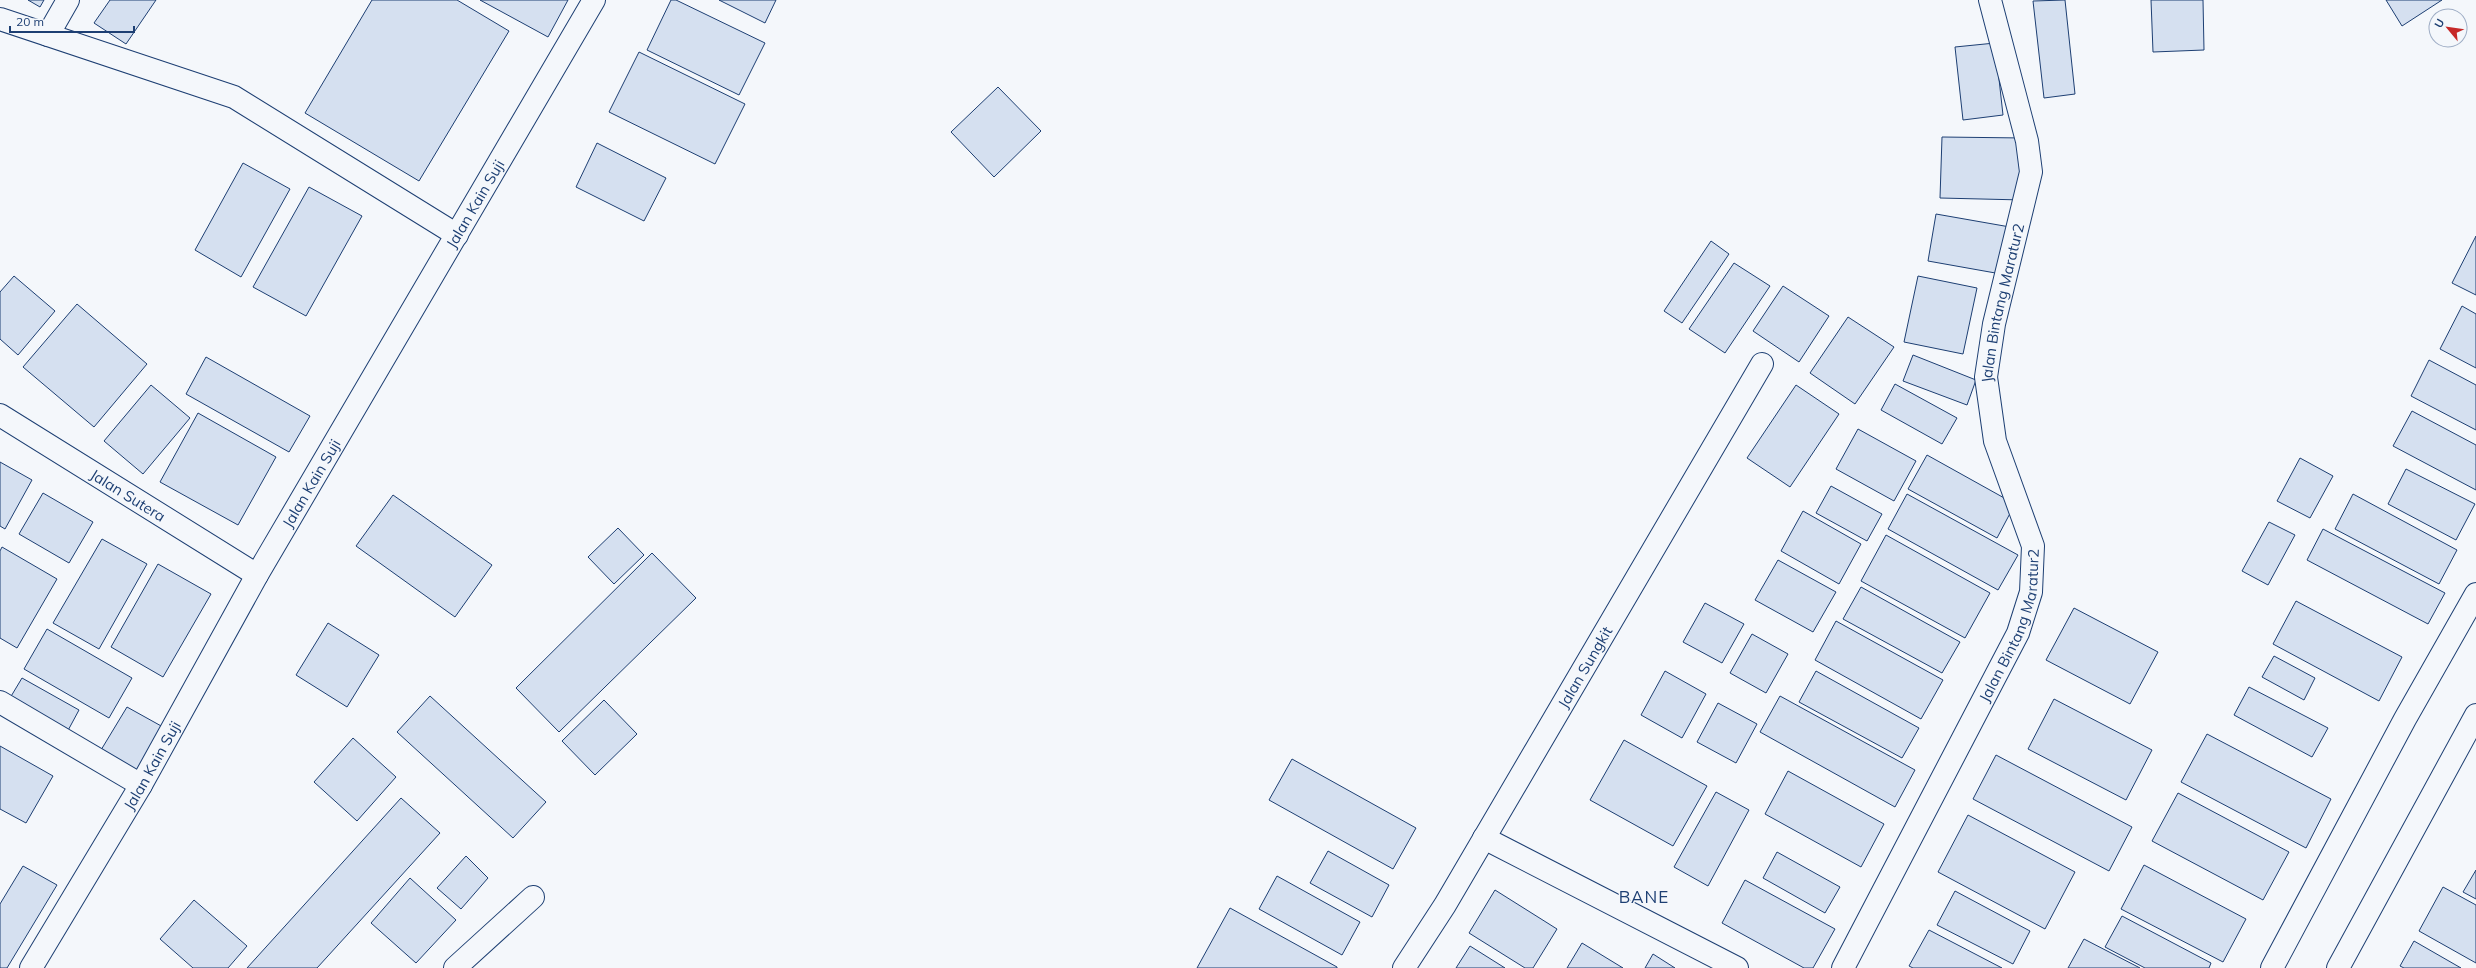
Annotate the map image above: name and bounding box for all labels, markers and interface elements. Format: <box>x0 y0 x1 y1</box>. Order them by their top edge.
scale bar <box>10 8 134 34</box>
north arrow <box>2428 8 2468 48</box>
text: 20 m <box>16 14 44 29</box>
text: U <box>2431 16 2447 30</box>
street label: Jalan Kain Suji <box>441 156 508 251</box>
street label: Jalan Bintang Maratur2 <box>1977 221 2028 384</box>
street label: Jalan Kain Suji <box>278 435 344 531</box>
street label: Jalan Sutera <box>87 464 169 525</box>
street label: Jalan Bintang Maratur2 <box>1974 548 2042 705</box>
street label: Jalan Sungkit <box>1553 623 1616 711</box>
street label: Jalan Kain Suji <box>119 717 184 813</box>
district label: BANE <box>1619 886 1669 907</box>

